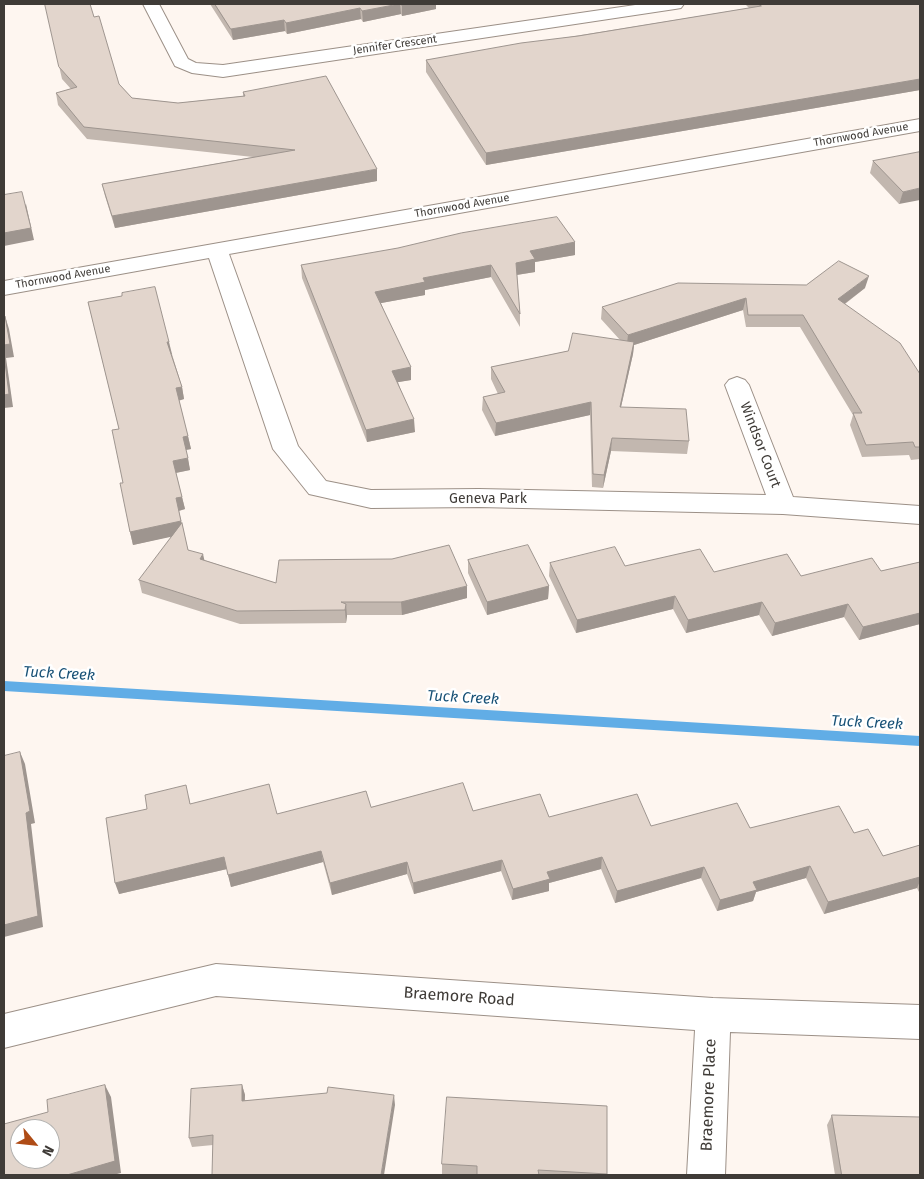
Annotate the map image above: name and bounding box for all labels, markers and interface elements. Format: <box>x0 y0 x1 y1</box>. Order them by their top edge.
street label: Jennifer Crescent <box>352 33 438 57</box>
street label: Thornwood Avenue <box>813 120 909 150</box>
street label: Thornwood Avenue <box>414 191 510 221</box>
street label: Thornwood Avenue <box>15 262 111 292</box>
street label: Windsor Court <box>736 400 784 490</box>
street label: Geneva Park <box>449 491 527 507</box>
water label: Tuck Creek <box>23 663 95 685</box>
water label: Tuck Creek <box>427 687 499 709</box>
water label: Tuck Creek <box>831 712 903 734</box>
street label: Braemore Road <box>403 984 515 1010</box>
street label: Braemore Place <box>697 1038 721 1152</box>
north arrow <box>10 1119 60 1169</box>
text: N <box>38 1143 57 1159</box>

